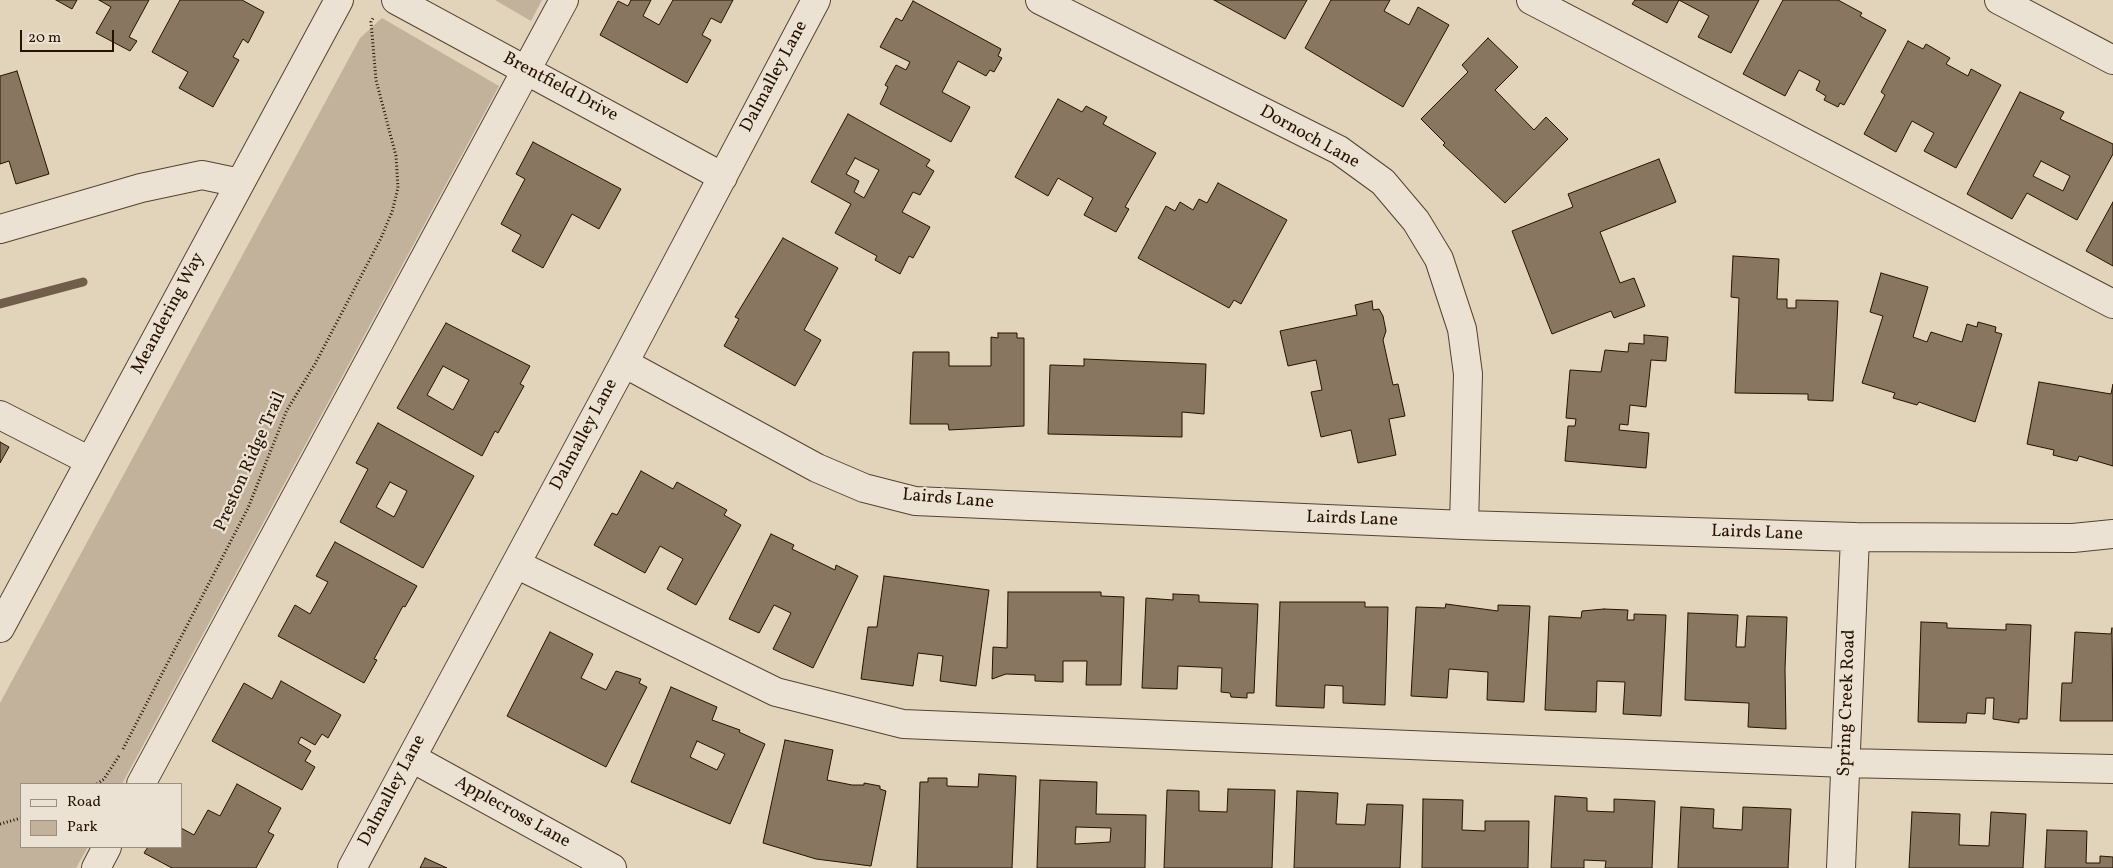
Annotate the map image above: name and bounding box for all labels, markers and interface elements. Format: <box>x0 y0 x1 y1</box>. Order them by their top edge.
street label: Dalmalley Lane <box>737 18 813 136</box>
scale bar <box>22 20 116 52</box>
text: 20 m <box>28 28 61 49</box>
street label: Brentfield Drive <box>499 49 621 127</box>
street label: Dornoch Lane <box>1255 102 1363 174</box>
street label: Meandering Way <box>128 249 210 379</box>
street label: Dalmalley Lane <box>547 376 623 494</box>
street label: Preston Ridge Trail <box>211 389 291 535</box>
street label: Lairds Lane <box>901 485 995 515</box>
street label: Lairds Lane <box>1306 508 1398 532</box>
street label: Lairds Lane <box>1711 522 1803 546</box>
street label: Spring Creek Road <box>1835 629 1861 777</box>
street label: Dalmalley Lane <box>355 732 431 850</box>
street label: Applecross Lane <box>450 772 574 854</box>
legend <box>20 783 182 848</box>
text: Road <box>67 792 101 813</box>
text: Park <box>67 817 98 838</box>

